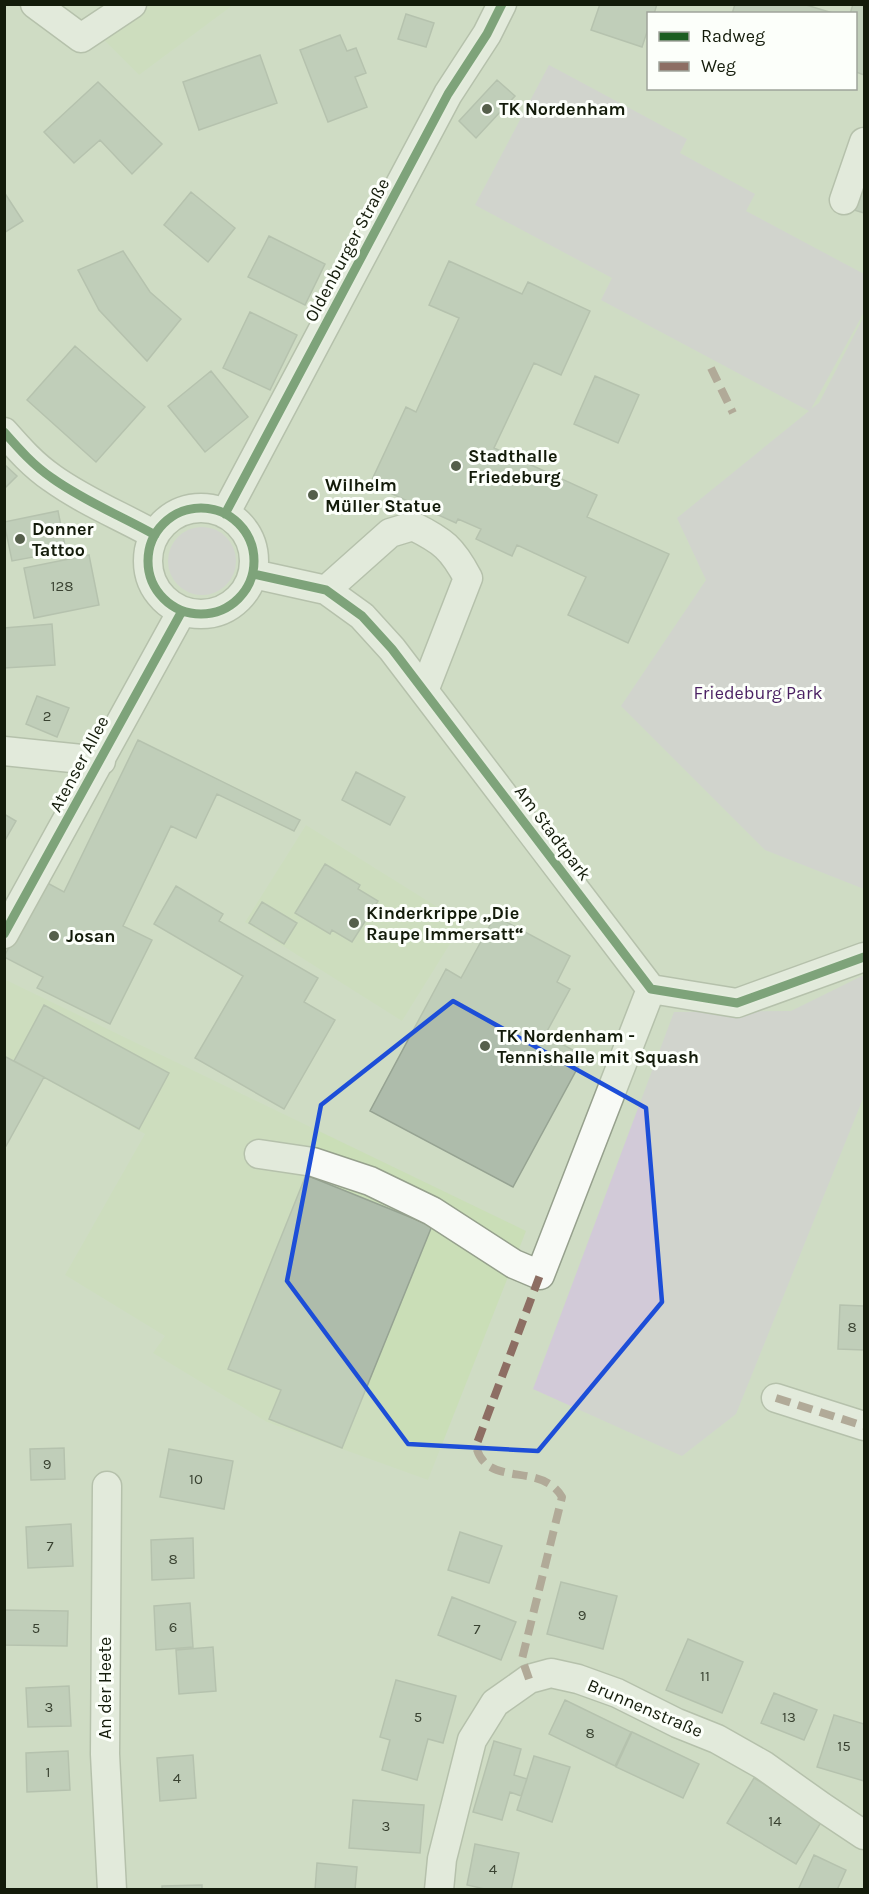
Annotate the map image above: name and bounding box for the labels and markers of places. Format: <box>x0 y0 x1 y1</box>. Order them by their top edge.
place label: TK Nordenham <box>499 98 626 120</box>
marker: TK Nordenham <box>480 102 494 116</box>
place label: Stadthalle Friedeburg <box>468 445 561 488</box>
marker: Stadthalle Friedeburg <box>449 459 463 473</box>
place label: Wilhelm Müller Statue <box>325 474 441 517</box>
marker: Wilhelm Müller Statue <box>306 488 320 502</box>
place label: Donner Tattoo <box>32 518 94 561</box>
marker: Donner Tattoo <box>13 532 27 546</box>
place label: Kinderkrippe „Die Raupe Immersatt“ <box>366 902 524 945</box>
marker: Kinderkrippe „Die Raupe Immersatt“ <box>347 916 361 930</box>
place label: Josan <box>66 925 115 947</box>
marker: Josan <box>47 929 61 943</box>
place label: TK Nordenham - Tennishalle mit Squash <box>497 1025 699 1068</box>
marker: TK Nordenham - Tennishalle mit Squash <box>478 1039 492 1053</box>

